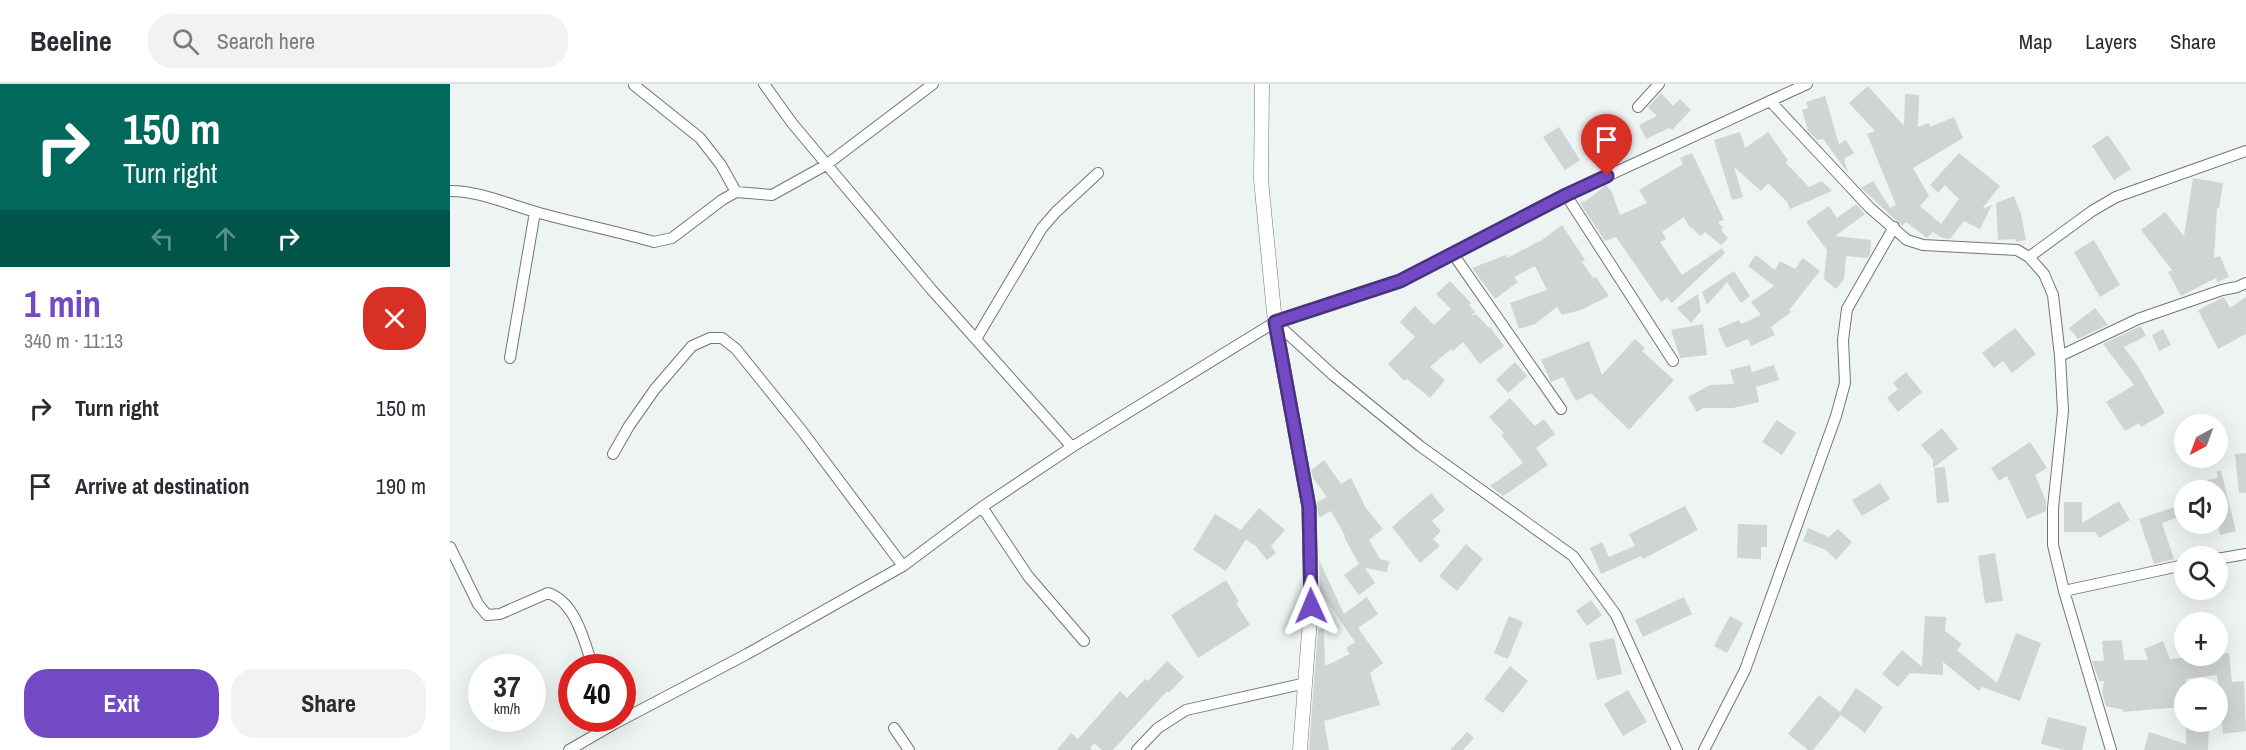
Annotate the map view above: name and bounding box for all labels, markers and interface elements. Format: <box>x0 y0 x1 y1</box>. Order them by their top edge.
search box <box>148 14 568 68</box>
text: Beeline <box>30 22 112 60</box>
icon: search <box>169 25 202 58</box>
text: Search here <box>217 26 315 56</box>
text: Map <box>2019 27 2052 56</box>
text: Layers <box>2085 27 2137 56</box>
text: Share <box>2170 27 2216 56</box>
text: 150 m <box>123 101 221 157</box>
icon: right <box>24 108 102 186</box>
pin <box>1581 114 1632 176</box>
icon: arrive <box>1590 123 1623 156</box>
text: Turn right <box>123 155 217 191</box>
icon: left <box>146 222 179 255</box>
icon: ahead <box>209 222 242 255</box>
icon: right <box>272 222 305 255</box>
text: 1 min <box>24 280 101 328</box>
button: close <box>363 287 426 350</box>
text: 340 m · 11:13 <box>24 327 123 354</box>
icon: right <box>24 392 57 425</box>
text: Turn right <box>75 393 159 423</box>
text: 150 m <box>376 393 426 423</box>
north arrow <box>2174 414 2228 468</box>
map controls <box>2174 414 2228 732</box>
icon: arrive <box>24 470 57 503</box>
text: Arrive at destination <box>75 471 249 501</box>
text: 190 m <box>376 471 426 501</box>
button: sound <box>2174 480 2228 534</box>
button: search <box>2174 546 2228 600</box>
position arrow <box>1279 574 1343 638</box>
button: + <box>2174 612 2228 666</box>
speed limit sign: 40 <box>558 654 636 732</box>
text: 37 <box>493 666 521 706</box>
button: Exit <box>24 669 219 738</box>
button: Share <box>231 669 426 738</box>
button: − <box>2174 678 2228 732</box>
text: km/h <box>494 698 520 719</box>

